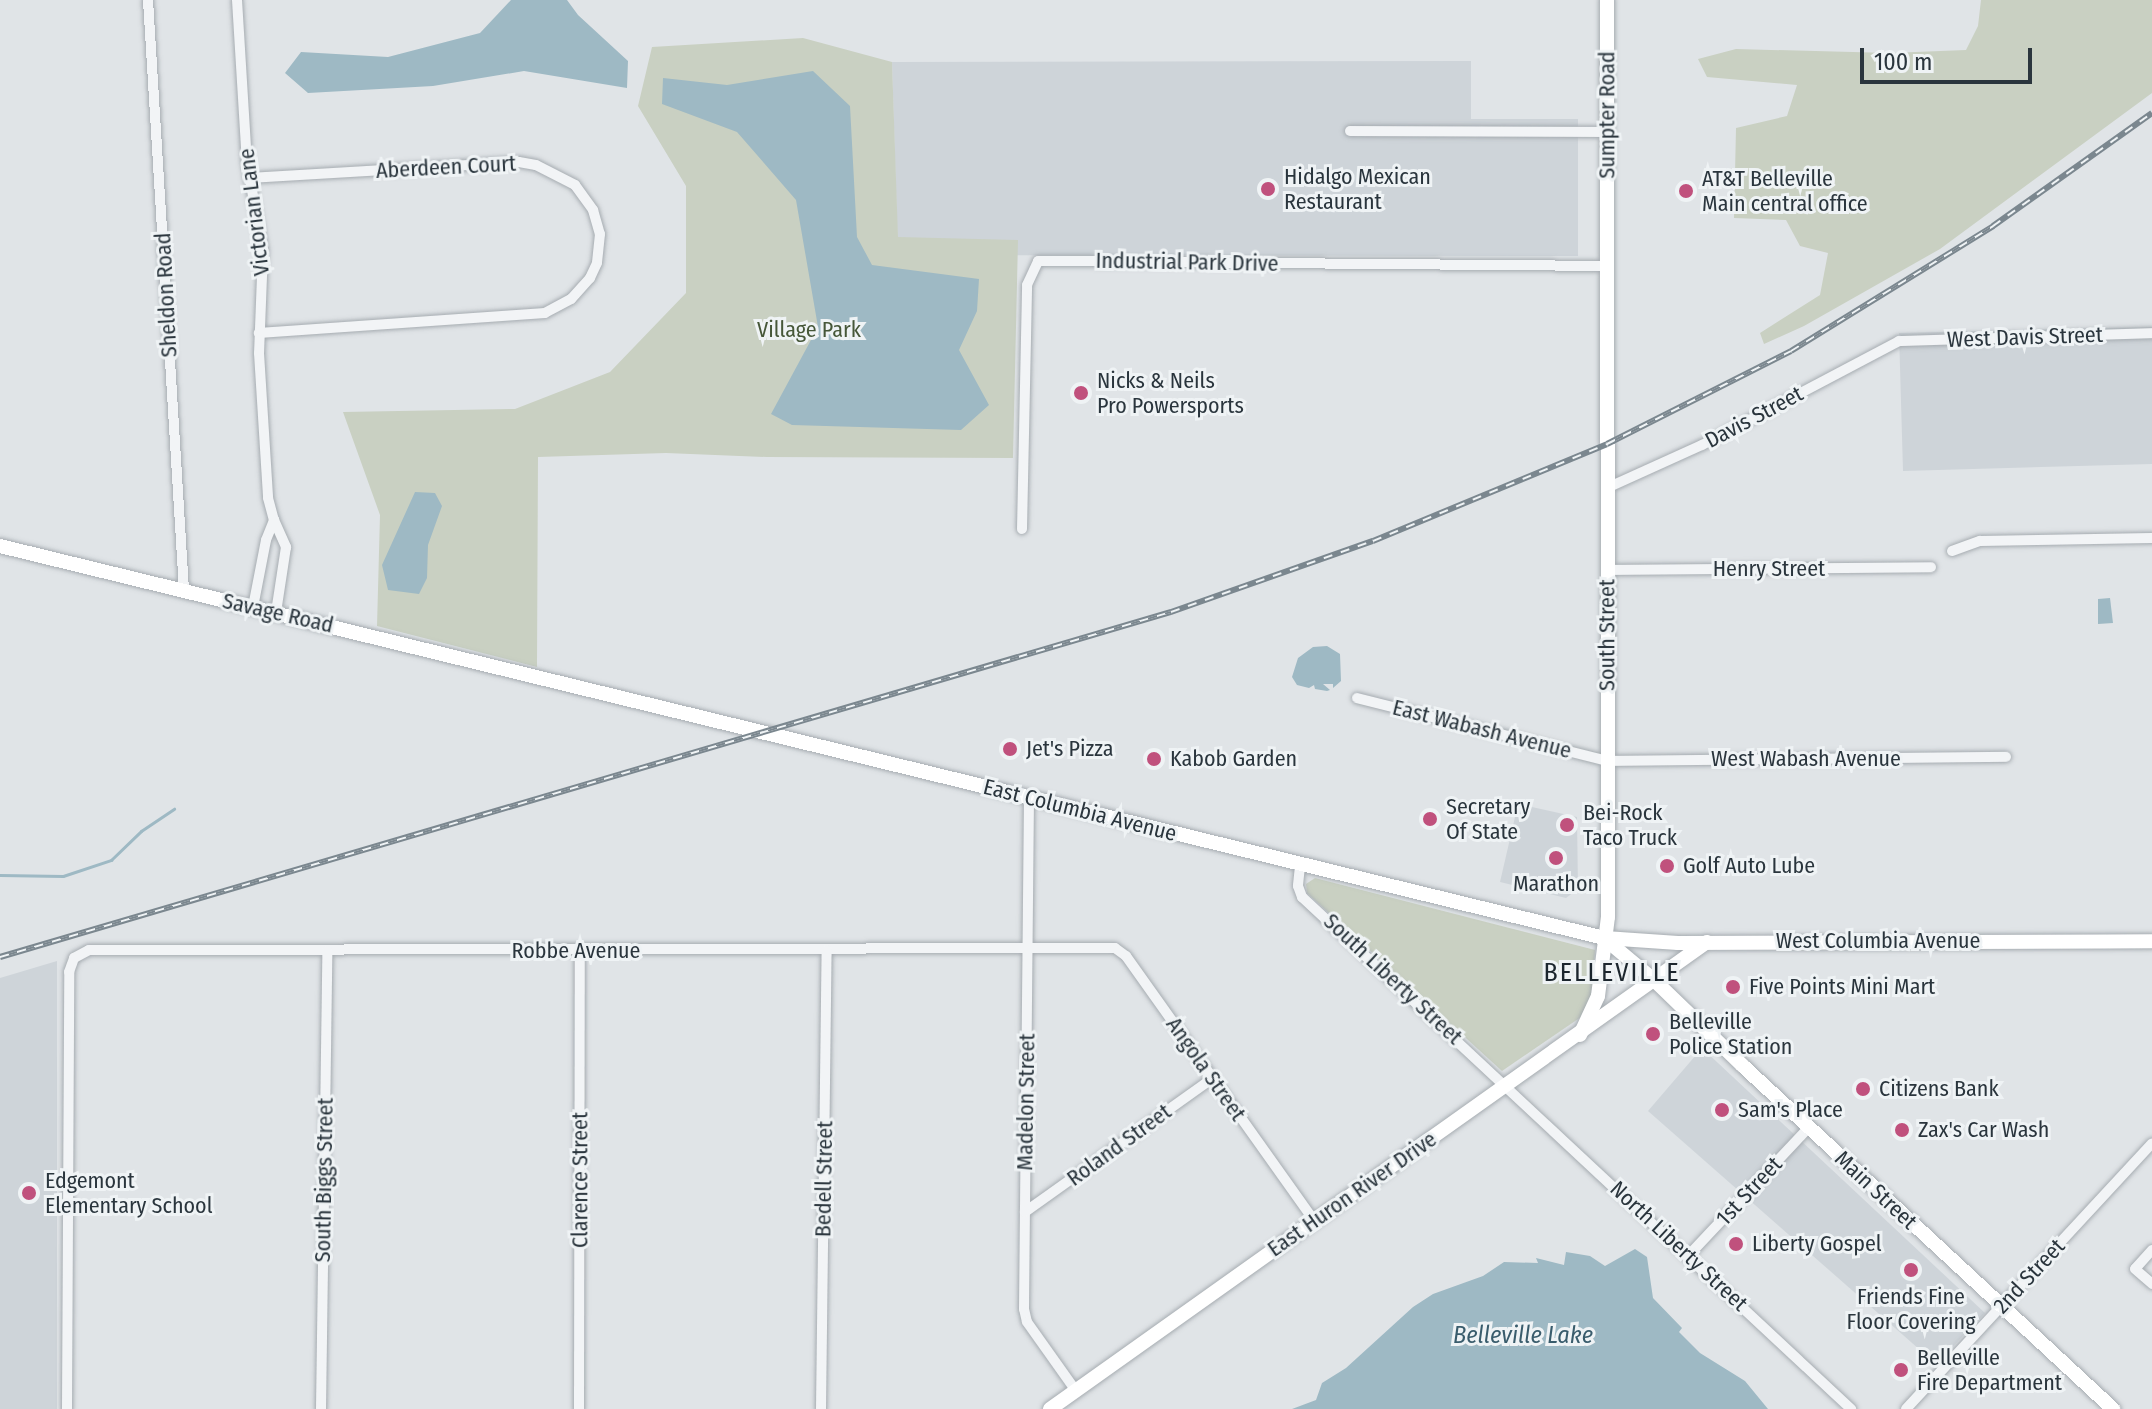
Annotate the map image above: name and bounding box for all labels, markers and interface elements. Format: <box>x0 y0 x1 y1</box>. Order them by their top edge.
scale bar <box>1864 32 2036 82</box>
text: 100 m <box>1874 48 1932 76</box>
street label: Sumpter Road <box>1594 51 1620 179</box>
street label: Victorian Lane <box>233 147 275 277</box>
street label: Aberdeen Court <box>375 150 517 184</box>
place label: Hidalgo Mexican Restaurant <box>1284 163 1431 214</box>
place label: AT&T Belleville Main central office <box>1702 165 1868 216</box>
marker: Hidalgo Mexican Restaurant <box>1259 180 1277 198</box>
marker: AT&T Belleville Main central office <box>1677 182 1695 200</box>
street label: Sheldon Road <box>150 232 182 358</box>
street label: Industrial Park Drive <box>1095 247 1279 277</box>
park label: Village Park <box>757 317 861 343</box>
street label: West Davis Street <box>1947 321 2103 353</box>
place label: Nicks & Neils Pro Powersports <box>1097 367 1244 418</box>
street label: Davis Street <box>1701 380 1807 454</box>
marker: Nicks & Neils Pro Powersports <box>1072 384 1090 402</box>
street label: Henry Street <box>1713 556 1825 582</box>
street label: South Street <box>1594 579 1620 691</box>
street label: Savage Road <box>220 587 336 639</box>
street label: East Wabash Avenue <box>1390 694 1574 764</box>
place label: Jet's Pizza <box>1026 736 1113 762</box>
marker: Jet's Pizza <box>1001 740 1019 758</box>
place label: Kabob Garden <box>1170 746 1297 772</box>
street label: West Wabash Avenue <box>1711 746 1901 772</box>
marker: Kabob Garden <box>1145 750 1163 768</box>
street label: East Columbia Avenue <box>981 773 1179 847</box>
place label: Secretary Of State <box>1446 793 1530 844</box>
place label: Bei-Rock Taco Truck <box>1583 799 1677 850</box>
marker: Secretary Of State <box>1421 810 1439 828</box>
marker: Bei-Rock Taco Truck <box>1558 816 1576 834</box>
marker: Marathon <box>1547 849 1565 867</box>
place label: Golf Auto Lube <box>1683 853 1815 879</box>
marker: Golf Auto Lube <box>1658 857 1676 875</box>
place label: Marathon <box>1513 871 1599 897</box>
street label: South Liberty Street <box>1318 908 1468 1050</box>
street label: West Columbia Avenue <box>1776 928 1980 954</box>
street label: Robbe Avenue <box>512 938 640 964</box>
district label: BELLEVILLE <box>1544 957 1680 989</box>
place label: Five Points Mini Mart <box>1749 974 1935 1000</box>
marker: Five Points Mini Mart <box>1724 978 1742 996</box>
place label: Belleville Police Station <box>1669 1008 1792 1060</box>
street label: Angola Street <box>1161 1012 1251 1126</box>
marker: Belleville Police Station <box>1644 1025 1662 1043</box>
street label: Madelon Street <box>1012 1033 1040 1171</box>
place label: Citizens Bank <box>1879 1076 1999 1102</box>
marker: Citizens Bank <box>1854 1080 1872 1098</box>
street label: South Biggs Street <box>309 1097 339 1263</box>
place label: Sam's Place <box>1738 1097 1843 1123</box>
street label: Roland Street <box>1062 1098 1176 1192</box>
marker: Sam's Place <box>1713 1101 1731 1119</box>
street label: Clarence Street <box>567 1112 593 1248</box>
place label: Zax's Car Wash <box>1918 1117 2049 1143</box>
street label: Bedell Street <box>810 1121 838 1237</box>
marker: Zax's Car Wash <box>1893 1121 1911 1139</box>
street label: East Huron River Drive <box>1262 1126 1442 1262</box>
street label: Main Street <box>1829 1145 1923 1235</box>
street label: 1st Street <box>1711 1151 1787 1231</box>
place label: Edgemont Elementary School <box>45 1167 212 1218</box>
street label: North Liberty Street <box>1605 1176 1753 1316</box>
marker: Edgemont Elementary School <box>20 1184 38 1202</box>
place label: Liberty Gospel <box>1752 1231 1882 1257</box>
street label: 2nd Street <box>1988 1233 2070 1319</box>
marker: Liberty Gospel <box>1727 1235 1745 1253</box>
marker: Friends Fine Floor Covering <box>1902 1261 1920 1279</box>
place label: Friends Fine Floor Covering <box>1846 1283 1976 1334</box>
water label: Belleville Lake <box>1453 1322 1593 1350</box>
place label: Belleville Fire Department <box>1917 1344 2062 1396</box>
marker: Belleville Fire Department <box>1892 1361 1910 1379</box>

